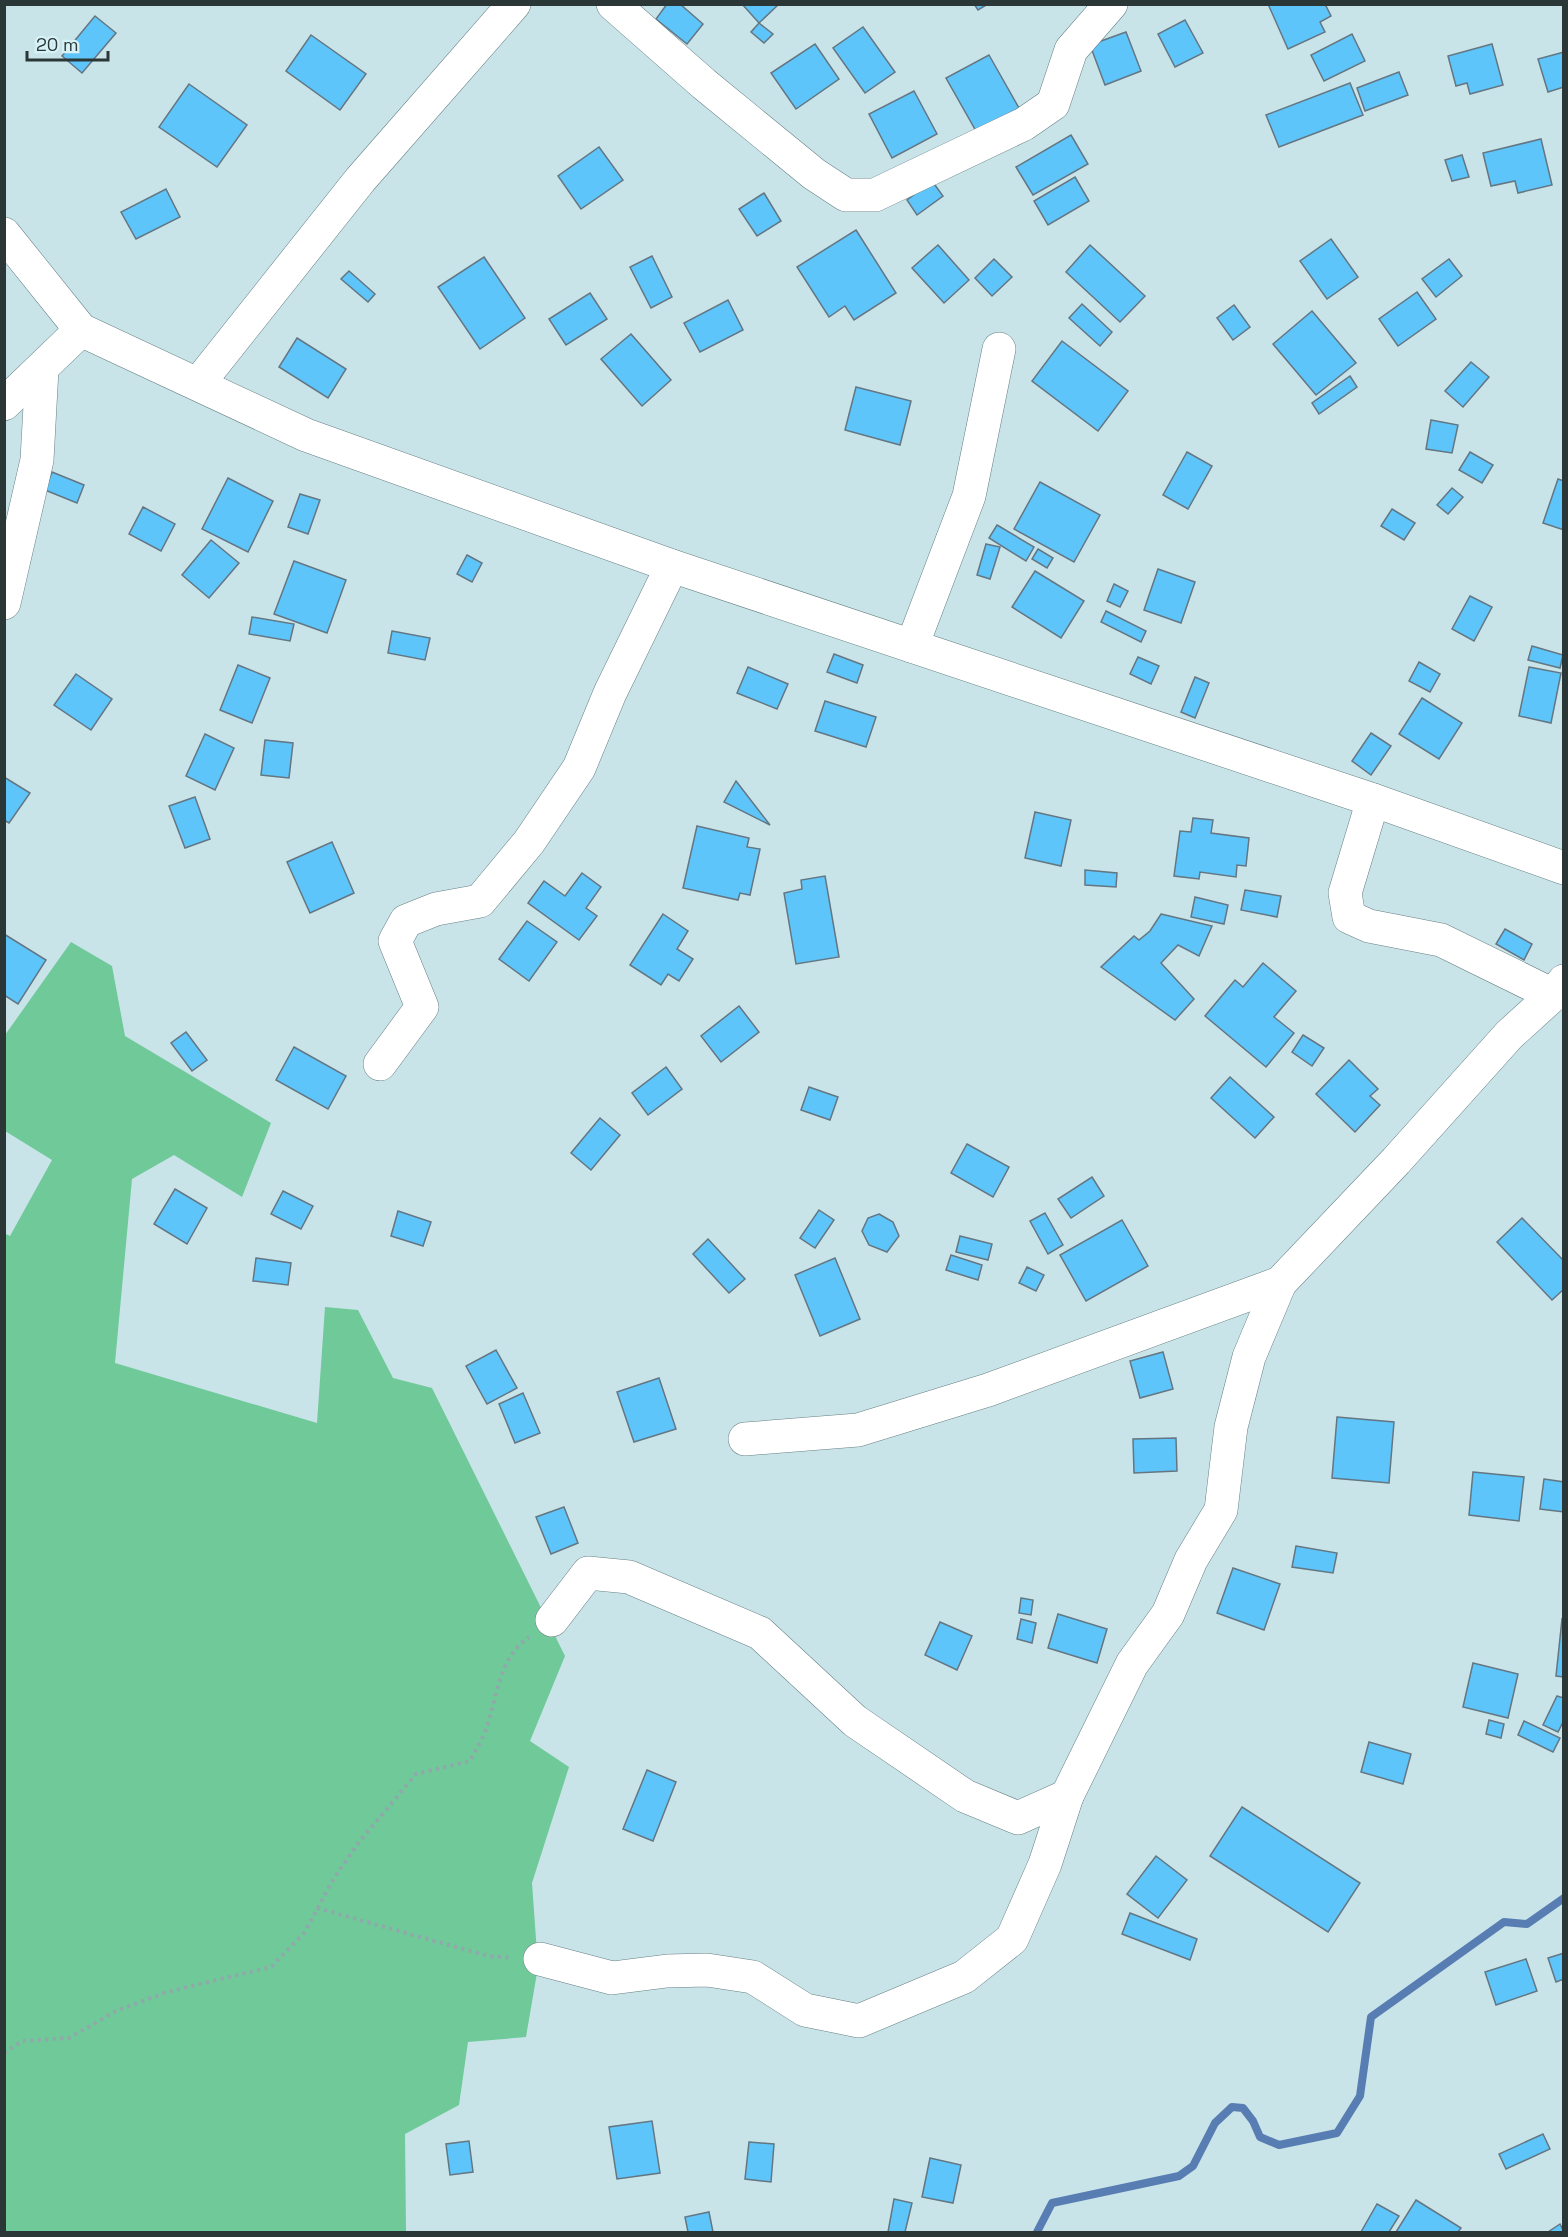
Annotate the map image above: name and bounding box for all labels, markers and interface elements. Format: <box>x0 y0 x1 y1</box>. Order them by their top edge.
scale bar <box>27 24 108 62</box>
text: 20 m <box>36 33 79 56</box>

